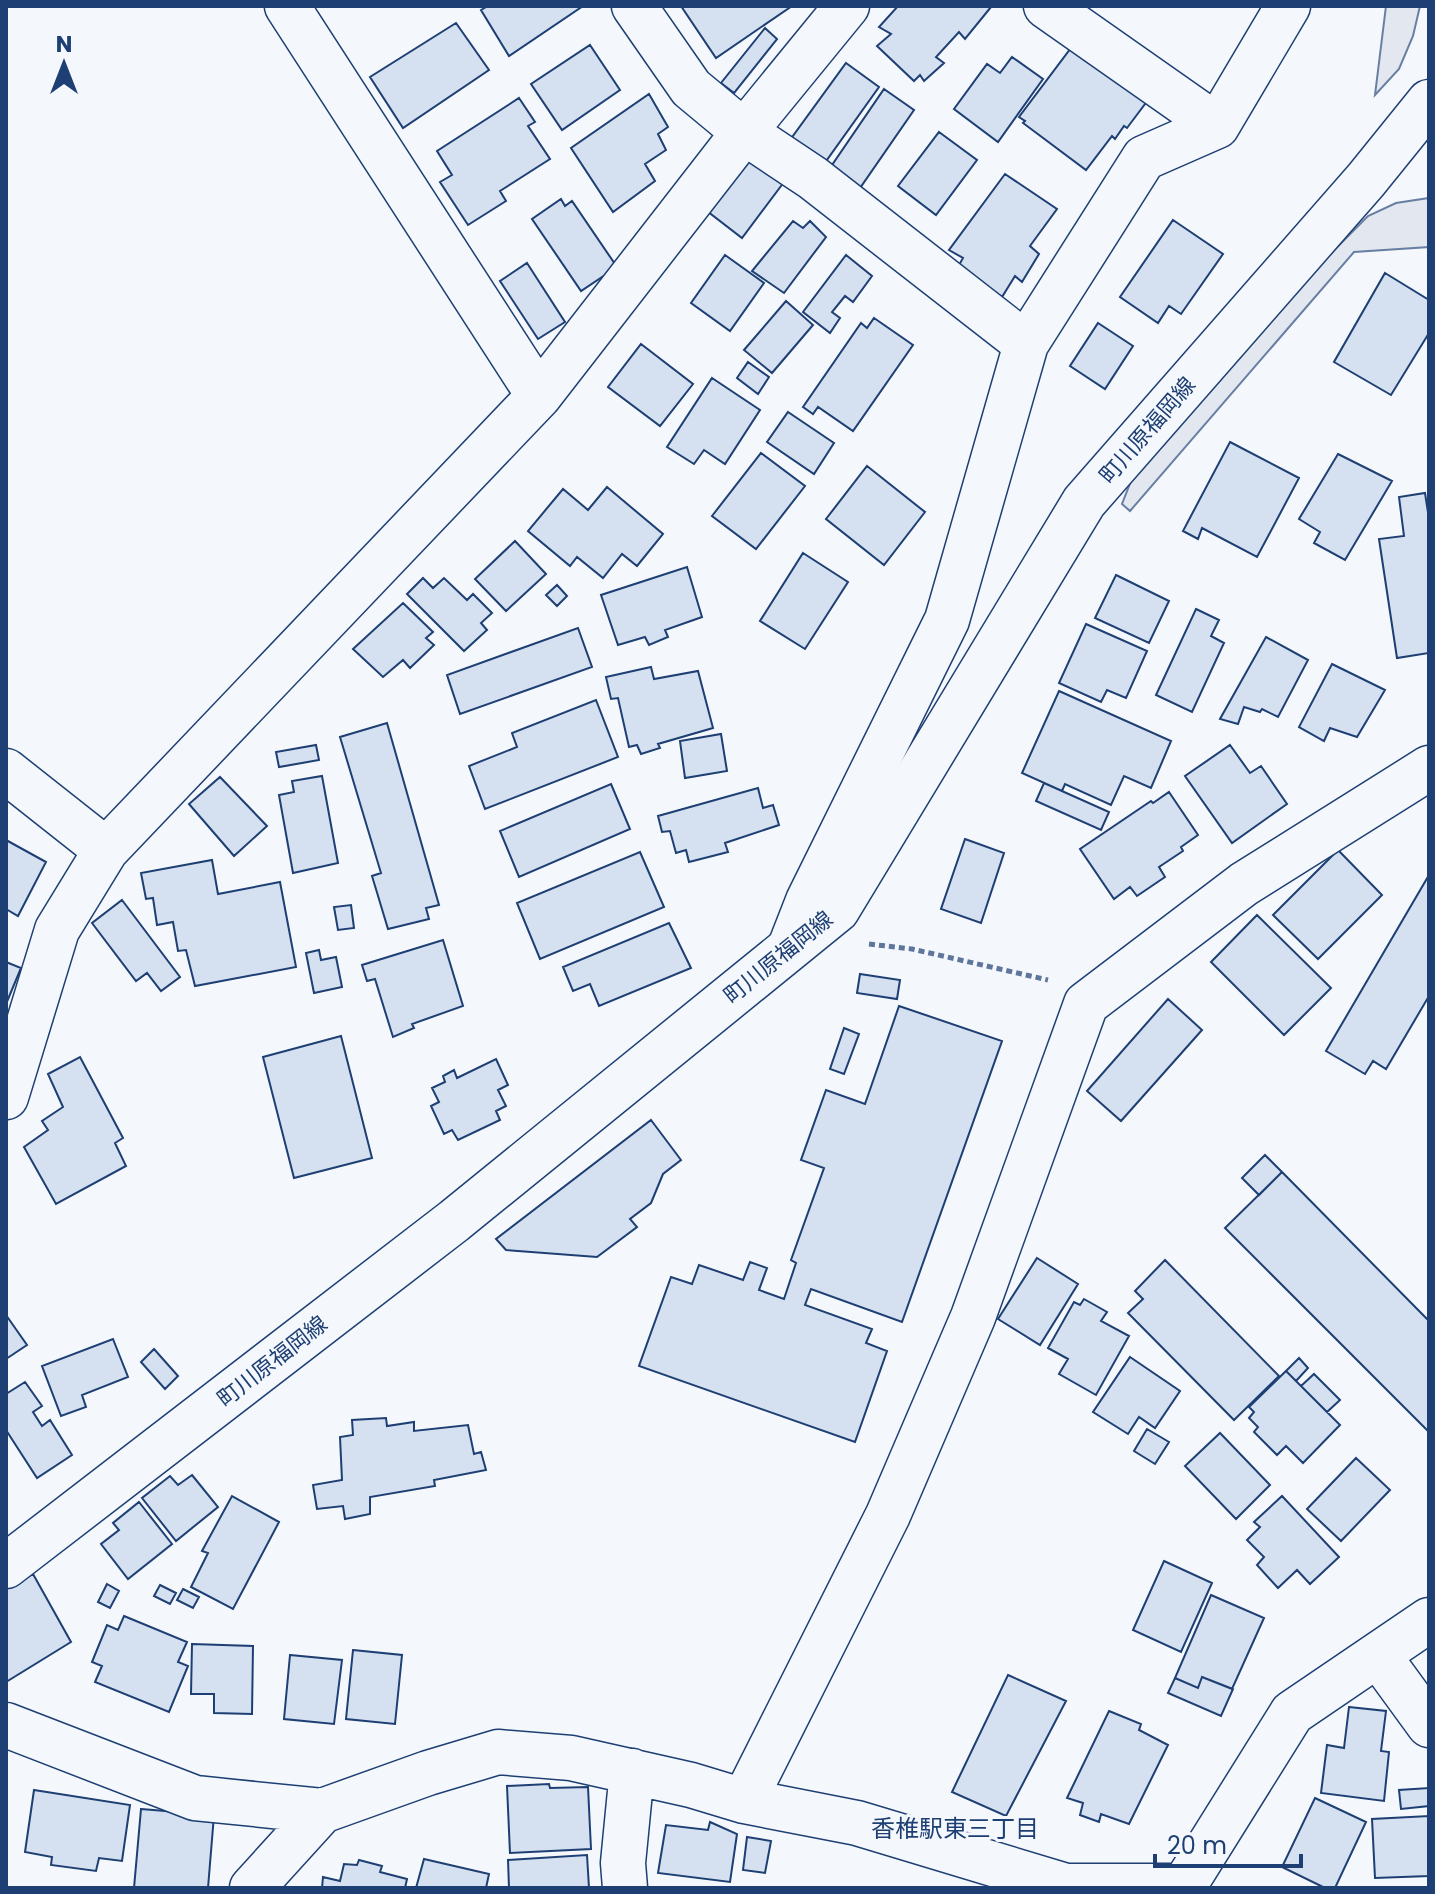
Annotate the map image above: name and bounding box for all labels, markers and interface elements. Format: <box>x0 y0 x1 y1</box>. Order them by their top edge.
north arrow <box>24 24 104 104</box>
text: N <box>56 29 72 60</box>
street label: 町川原福岡線 <box>1092 370 1202 490</box>
street label: 町川原福岡線 <box>717 904 839 1011</box>
street label: 町川原福岡線 <box>211 1309 334 1414</box>
district label: 香椎駅東三丁目 <box>871 1812 1039 1845</box>
scale bar <box>1155 1818 1301 1868</box>
text: 20 m <box>1167 1829 1227 1862</box>

